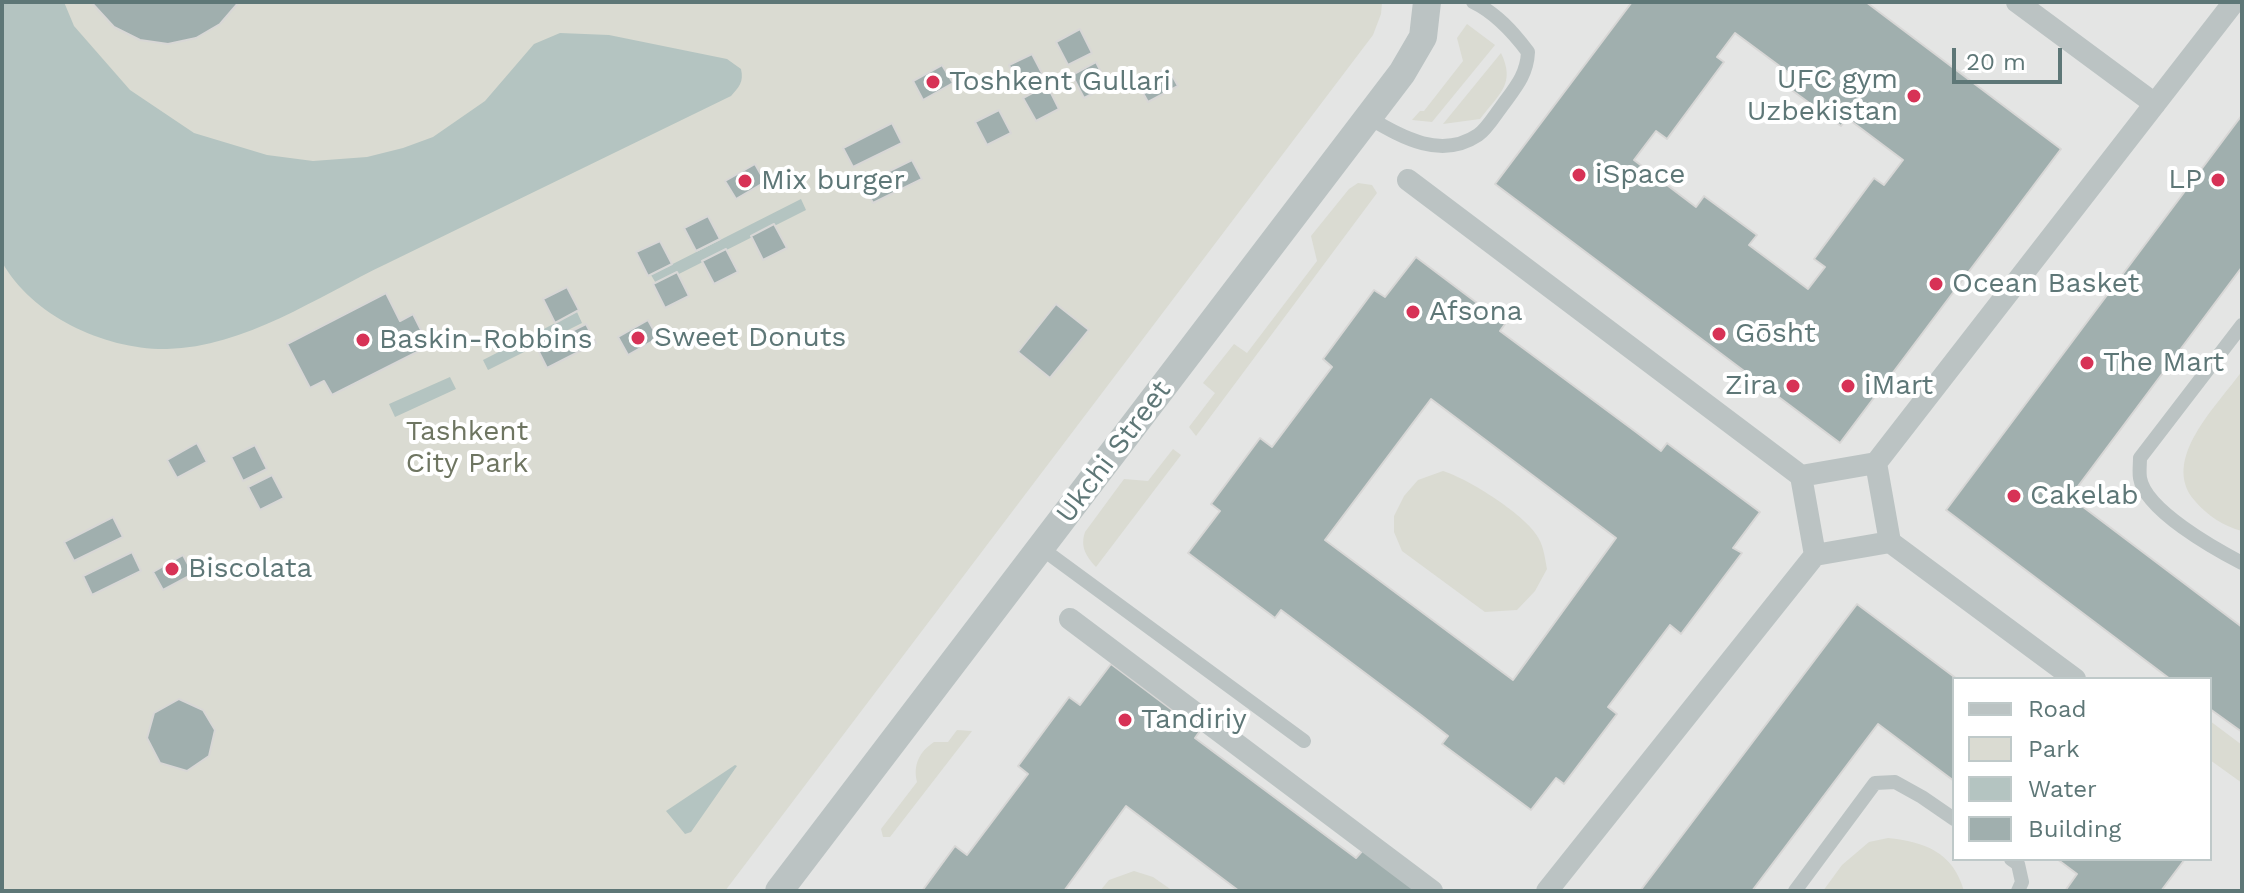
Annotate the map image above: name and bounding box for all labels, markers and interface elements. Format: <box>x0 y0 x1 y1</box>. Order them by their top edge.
scale bar <box>1956 32 2066 82</box>
text: 20 m <box>1966 48 2026 76</box>
place label: UFC gym Uzbekistan <box>1747 63 1898 129</box>
place label: Toshkent Gullari <box>949 65 1171 99</box>
marker: Toshkent Gullari <box>924 73 942 91</box>
marker: UFC gym Uzbekistan <box>1905 87 1923 105</box>
place label: iSpace <box>1595 158 1685 192</box>
place label: LP <box>2168 163 2202 197</box>
place label: Mix burger <box>761 164 905 198</box>
marker: iSpace <box>1570 166 1588 184</box>
marker: LP <box>2209 171 2227 189</box>
marker: Mix burger <box>736 172 754 190</box>
place label: Ocean Basket <box>1952 267 2139 301</box>
marker: Ocean Basket <box>1927 275 1945 293</box>
place label: Afsona <box>1429 295 1523 329</box>
marker: Afsona <box>1404 303 1422 321</box>
place label: Gōsht <box>1735 317 1816 351</box>
place label: Sweet Donuts <box>654 321 846 355</box>
place label: Baskin-Robbins <box>379 323 592 357</box>
marker: Gōsht <box>1710 325 1728 343</box>
marker: Sweet Donuts <box>629 329 647 347</box>
marker: Baskin-Robbins <box>354 331 372 349</box>
place label: The Mart <box>2103 346 2224 380</box>
marker: The Mart <box>2078 354 2096 372</box>
place label: Zira <box>1725 369 1777 403</box>
place label: iMart <box>1864 369 1933 403</box>
street label: Ukchi Street <box>1050 374 1178 530</box>
marker: Zira <box>1784 377 1802 395</box>
marker: iMart <box>1839 377 1857 395</box>
park label: Tashkent City Park <box>406 415 528 481</box>
place label: Cakelab <box>2030 479 2139 513</box>
marker: Cakelab <box>2005 487 2023 505</box>
place label: Biscolata <box>188 552 312 586</box>
marker: Biscolata <box>163 560 181 578</box>
legend <box>1952 677 2212 861</box>
text: Road <box>2028 695 2087 723</box>
place label: Tandiriy <box>1141 703 1247 737</box>
marker: Tandiriy <box>1116 711 1134 729</box>
text: Park <box>2028 735 2080 763</box>
text: Water <box>2028 775 2097 803</box>
text: Building <box>2028 815 2121 843</box>

